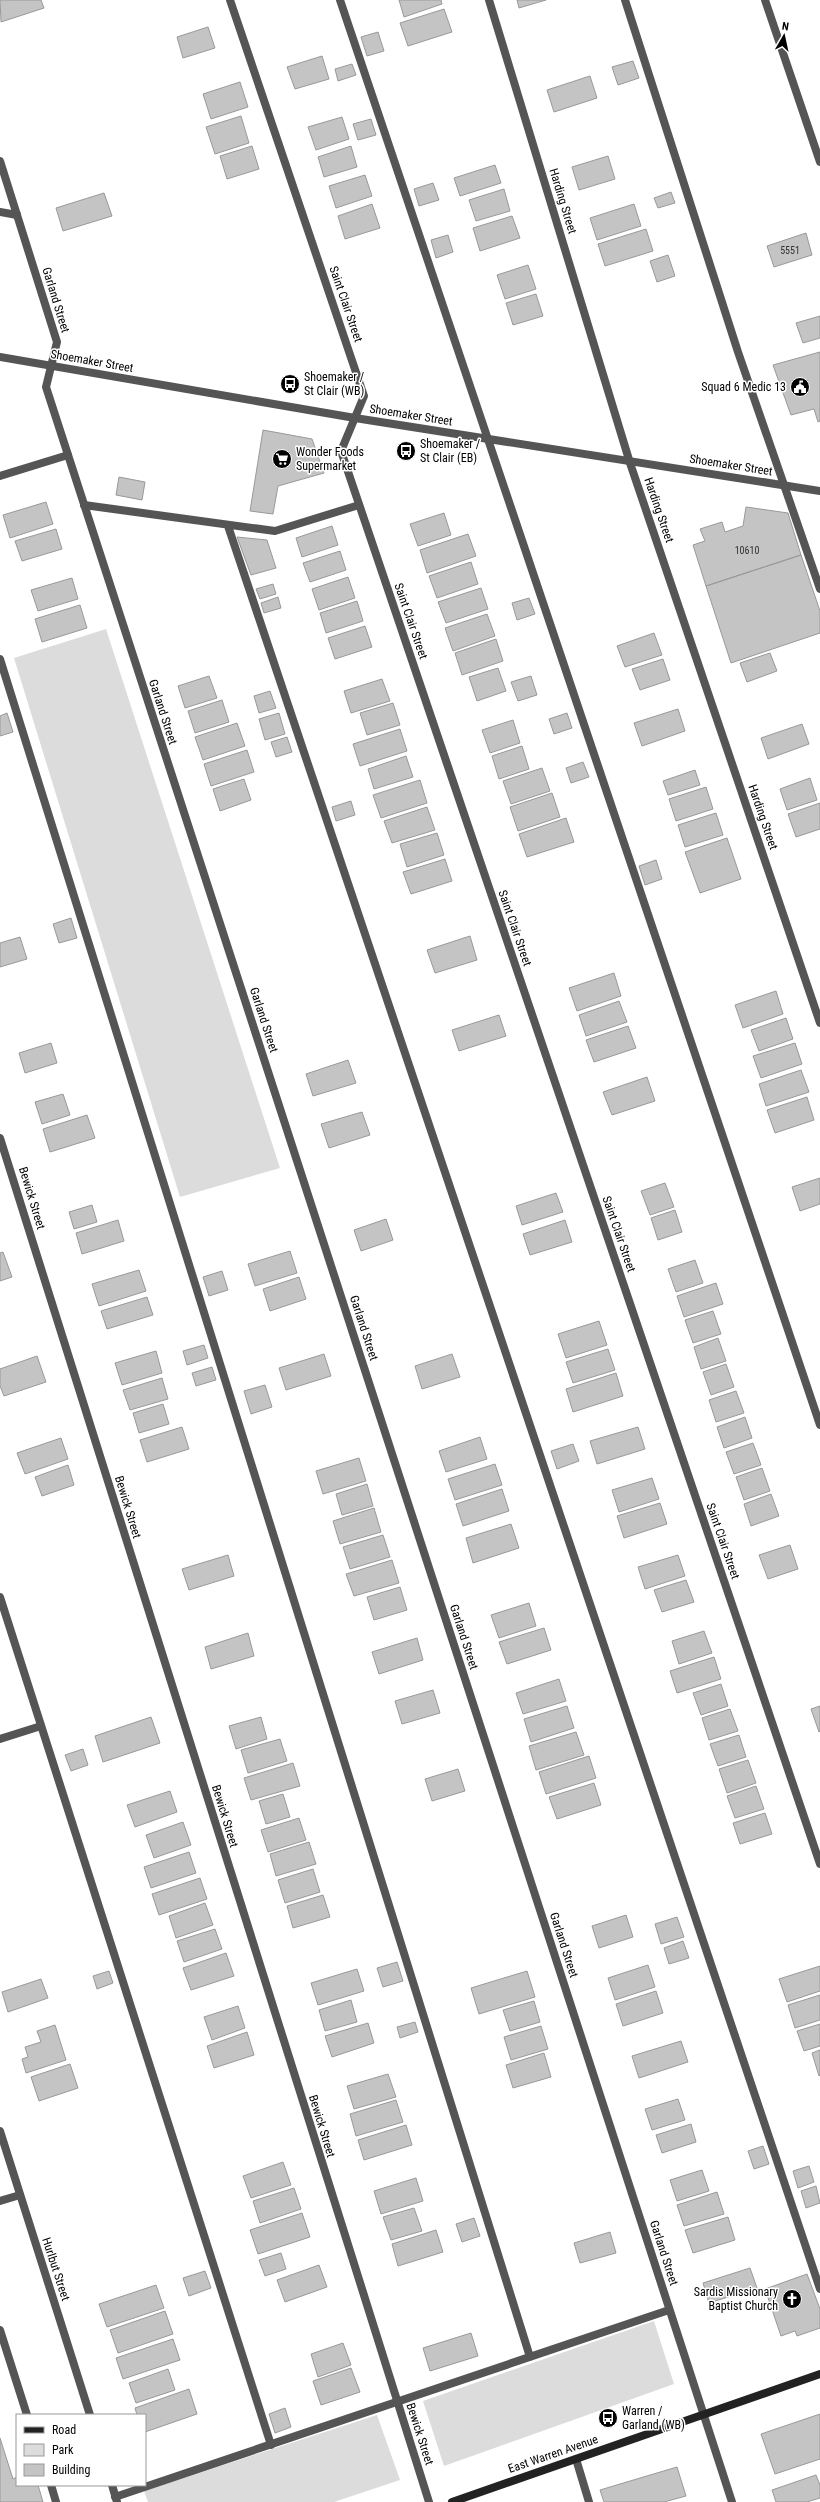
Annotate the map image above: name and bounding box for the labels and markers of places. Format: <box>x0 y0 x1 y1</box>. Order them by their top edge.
place label: Shoemaker / St Clair (WB) <box>304 370 365 398</box>
bus stop icon: Shoemaker / St Clair (WB) <box>279 373 301 395</box>
public building icon: Squad 6 Medic 13 <box>789 376 811 398</box>
place label: Squad 6 Medic 13 <box>701 380 786 394</box>
place label: Shoemaker / St Clair (EB) <box>420 437 481 465</box>
bus stop icon: Shoemaker / St Clair (EB) <box>395 440 417 462</box>
place label: Wonder Foods Supermarket <box>296 445 364 473</box>
supermarket icon: Wonder Foods Supermarket <box>271 448 293 470</box>
place label: Sardis Missionary Baptist Church <box>694 2285 778 2313</box>
church icon: Sardis Missionary Baptist Church <box>781 2288 803 2310</box>
place label: Warren / Garland (WB) <box>622 2404 685 2432</box>
bus stop icon: Warren / Garland (WB) <box>597 2407 619 2429</box>

